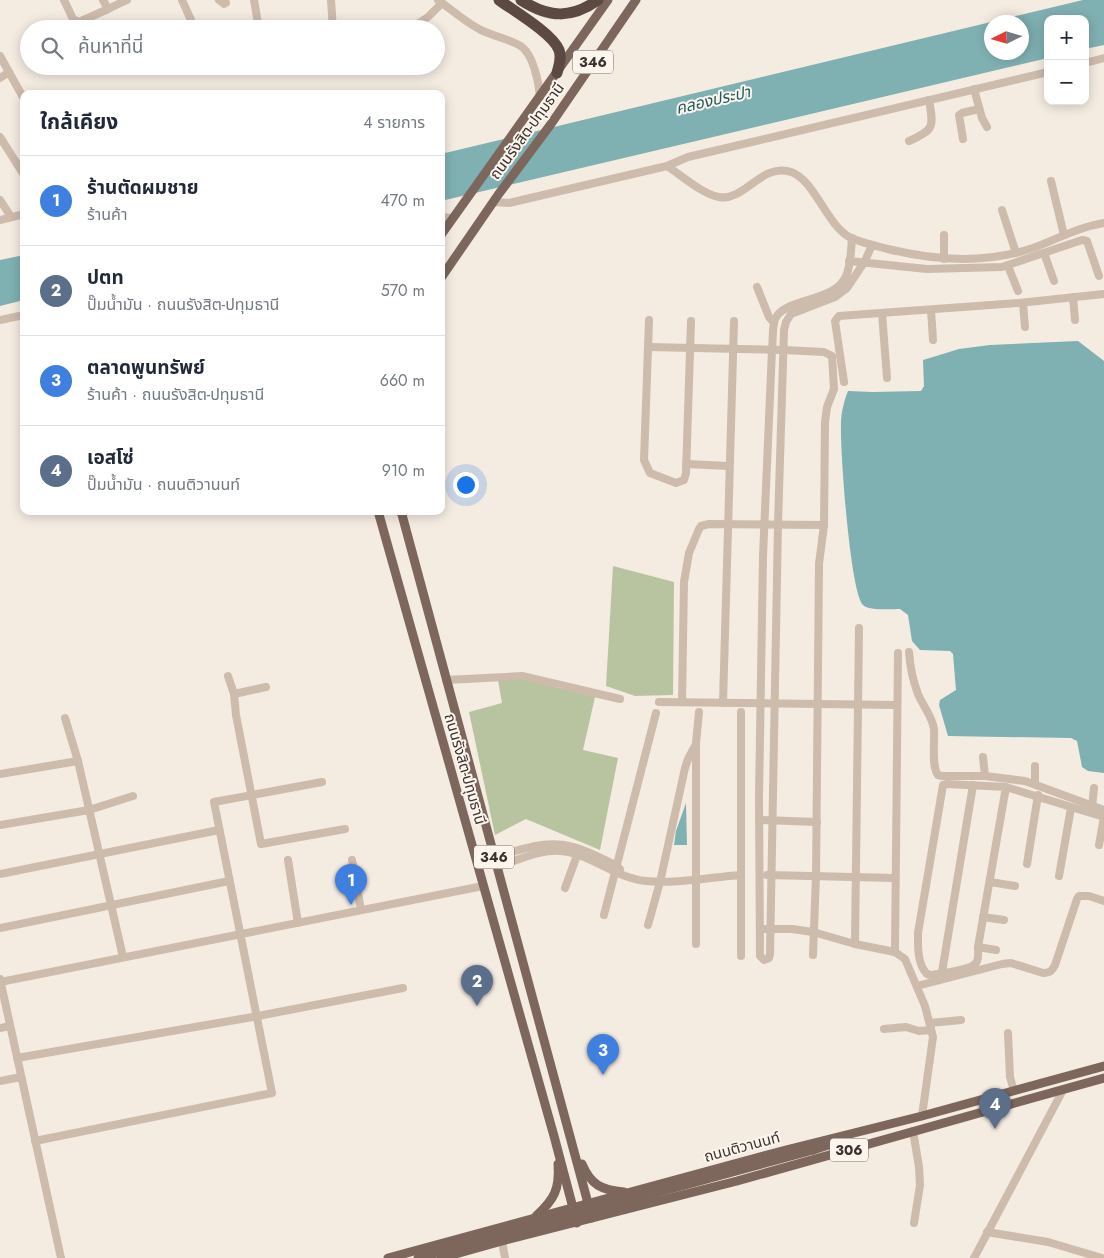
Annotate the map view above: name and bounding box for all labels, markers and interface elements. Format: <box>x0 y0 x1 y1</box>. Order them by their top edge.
north arrow <box>984 15 1029 60</box>
map controls <box>1044 15 1089 105</box>
button: + <box>1044 15 1089 60</box>
search box <box>20 20 445 75</box>
text: ค้นหาที่นี่ <box>78 33 143 60</box>
icon: search <box>38 34 66 62</box>
road number: 346 <box>573 51 613 74</box>
button: − <box>1044 60 1089 105</box>
street label: ถนนรังสิต-ปทุมธานี <box>484 78 570 184</box>
water label: คลองประปา <box>673 80 754 120</box>
text: ใกล้เคียง <box>40 107 118 137</box>
text: 4 รายการ <box>363 111 425 134</box>
text: ร้านตัดผมชาย <box>87 174 199 201</box>
text: 1 <box>52 189 60 212</box>
text: 470 m <box>380 189 425 212</box>
text: ร้านค้า <box>87 203 127 226</box>
text: ปตท <box>87 264 124 291</box>
text: 2 <box>51 279 61 302</box>
text: 570 m <box>381 279 425 302</box>
text: ปั๊มน้ำมัน · ถนนรังสิต-ปทุมธานี <box>87 293 279 316</box>
text: ตลาดพูนทรัพย์ <box>87 354 205 381</box>
text: 3 <box>51 369 61 392</box>
text: 660 m <box>380 369 425 392</box>
text: ร้านค้า · ถนนรังสิต-ปทุมธานี <box>87 383 264 406</box>
text: เอสโซ่ <box>87 444 134 471</box>
text: 4 <box>50 459 62 482</box>
text: 910 m <box>382 459 425 482</box>
your location <box>453 472 479 498</box>
text: ปั๊มน้ำมัน · ถนนติวานนท์ <box>87 473 240 496</box>
street label: ถนนรังสิต-ปทุมธานี <box>439 711 491 827</box>
road number: 346 <box>474 846 514 869</box>
pin: 1 <box>335 864 367 905</box>
pin: 2 <box>461 965 493 1006</box>
pin: 3 <box>587 1034 619 1075</box>
pin: 4 <box>979 1088 1011 1129</box>
street label: ถนนติวานนท์ <box>701 1126 783 1168</box>
road number: 306 <box>830 1138 868 1162</box>

